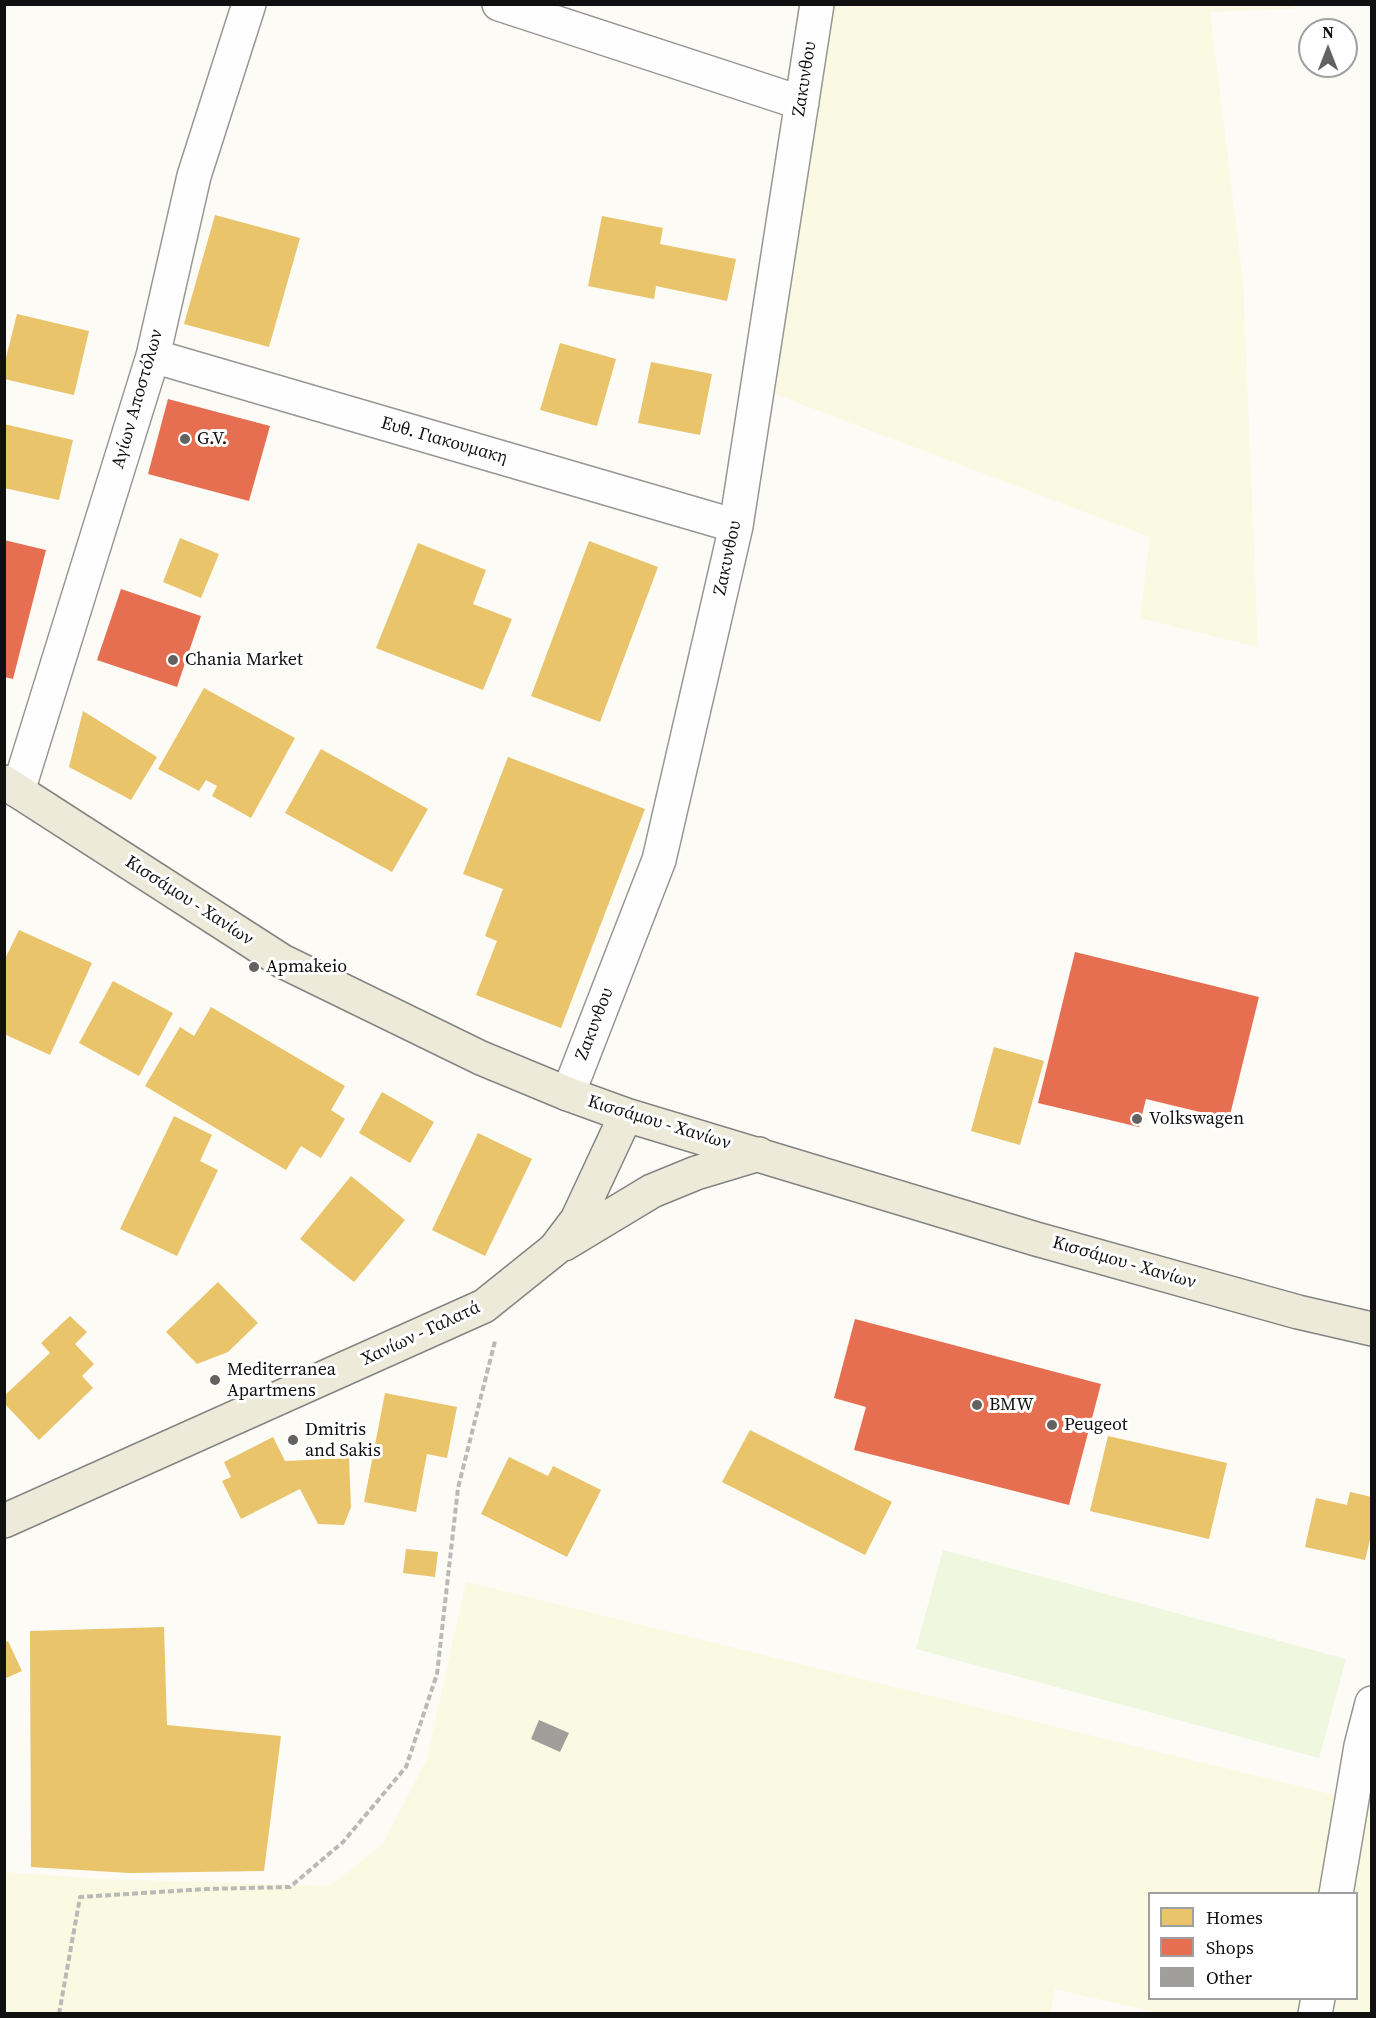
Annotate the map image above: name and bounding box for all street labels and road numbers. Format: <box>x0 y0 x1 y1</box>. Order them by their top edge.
street label: Ζακυνθου <box>788 40 822 118</box>
street label: Αγίων Αποστόλων <box>108 327 168 471</box>
street label: Ευθ. Γιακουμακη <box>378 413 510 469</box>
street label: Ζακυνθου <box>710 519 746 597</box>
street label: Κισσάμου - Χανίων <box>121 852 257 950</box>
street label: Ζακυνθου <box>571 985 619 1063</box>
street label: Κισσάμου - Χανίων <box>585 1091 733 1155</box>
street label: Κισσάμου - Χανίων <box>1050 1232 1198 1294</box>
street label: Χανίων - Γαλατά <box>358 1297 484 1371</box>

